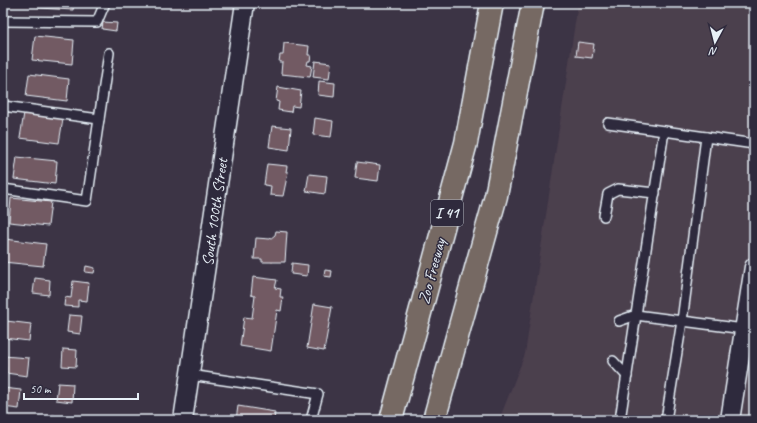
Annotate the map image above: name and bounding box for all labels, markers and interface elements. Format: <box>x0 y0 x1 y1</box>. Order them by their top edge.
north arrow <box>695 22 735 62</box>
text: N <box>707 44 718 59</box>
street label: South 100th Street <box>198 156 233 267</box>
road number: I 41 <box>431 200 463 226</box>
street label: Zoo Freeway <box>414 235 451 306</box>
scale bar <box>24 375 138 401</box>
text: 50 m <box>30 381 52 397</box>

